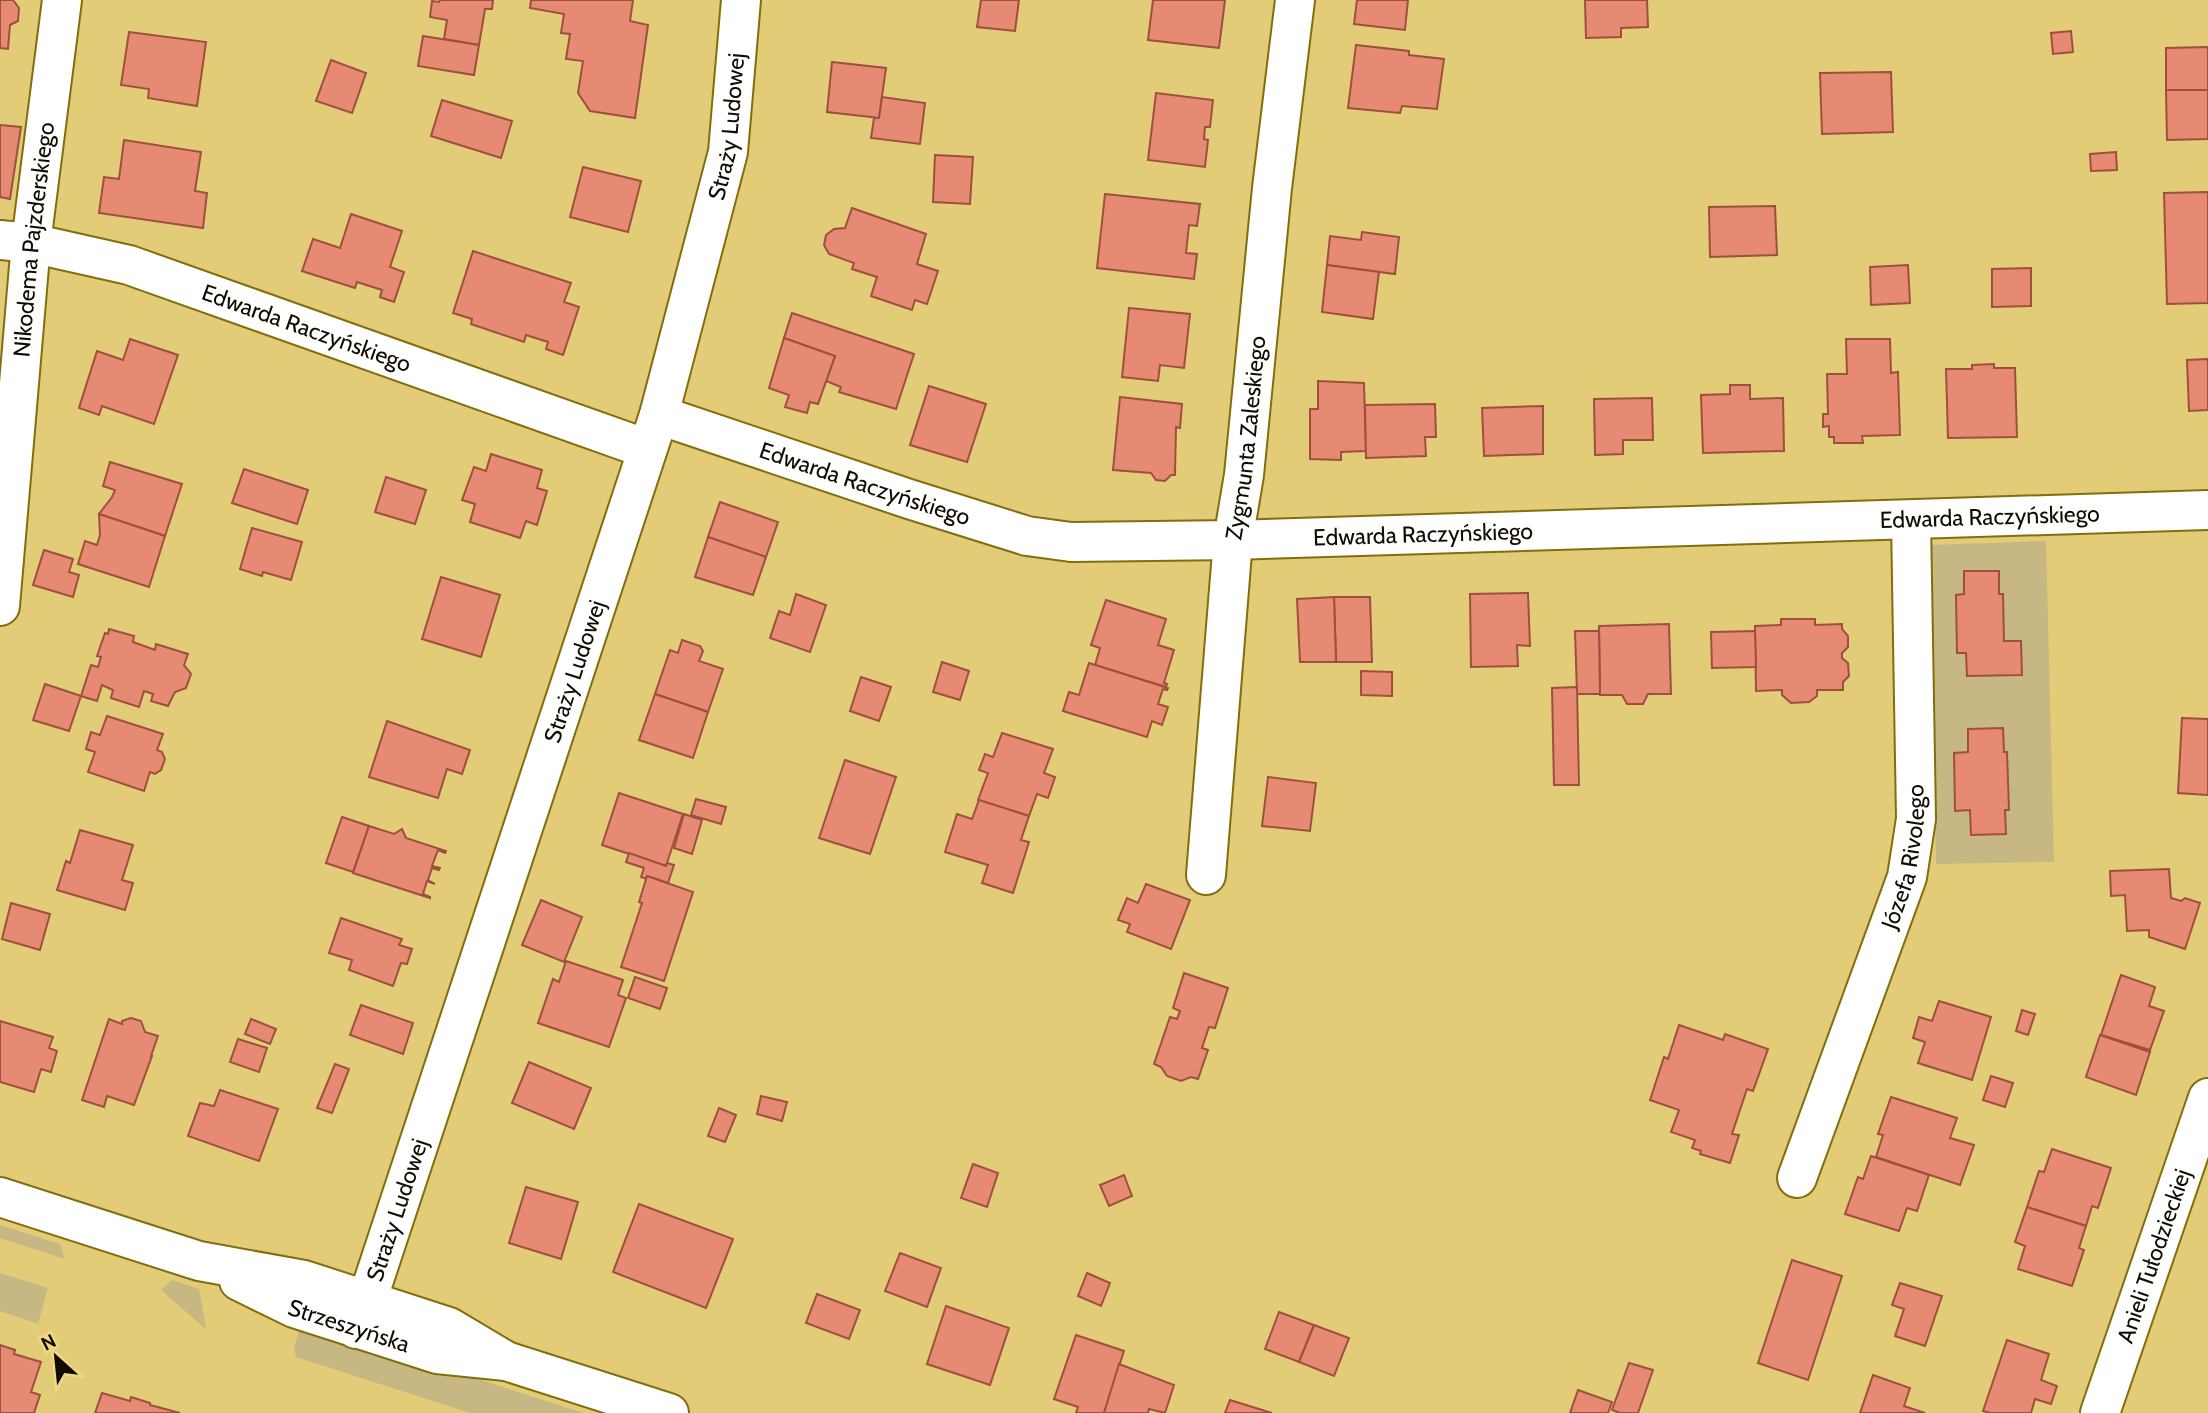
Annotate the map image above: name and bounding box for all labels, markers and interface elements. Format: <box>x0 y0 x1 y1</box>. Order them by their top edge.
street label: Straży Ludowej <box>702 52 750 203</box>
street label: Nikodema Pajzderskiego <box>7 120 60 358</box>
street label: Edwarda Raczyńskiego <box>198 278 415 378</box>
street label: Zygmunta Zaleskiego <box>1219 335 1271 542</box>
street label: Edwarda Raczyńskiego <box>756 436 974 531</box>
street label: Edwarda Raczyńskiego <box>1879 499 2100 534</box>
street label: Edwarda Raczyńskiego <box>1313 517 1533 552</box>
street label: Straży Ludowej <box>538 596 611 746</box>
street label: Józefa Rivolego <box>1875 784 1930 934</box>
street label: Straży Ludowej <box>360 1135 434 1285</box>
street label: Anieli Tułodzieckiej <box>2111 1165 2197 1347</box>
street label: Strzeszyńska <box>285 1293 413 1358</box>
north arrow <box>21 1322 91 1392</box>
text: N <box>37 1329 60 1356</box>

